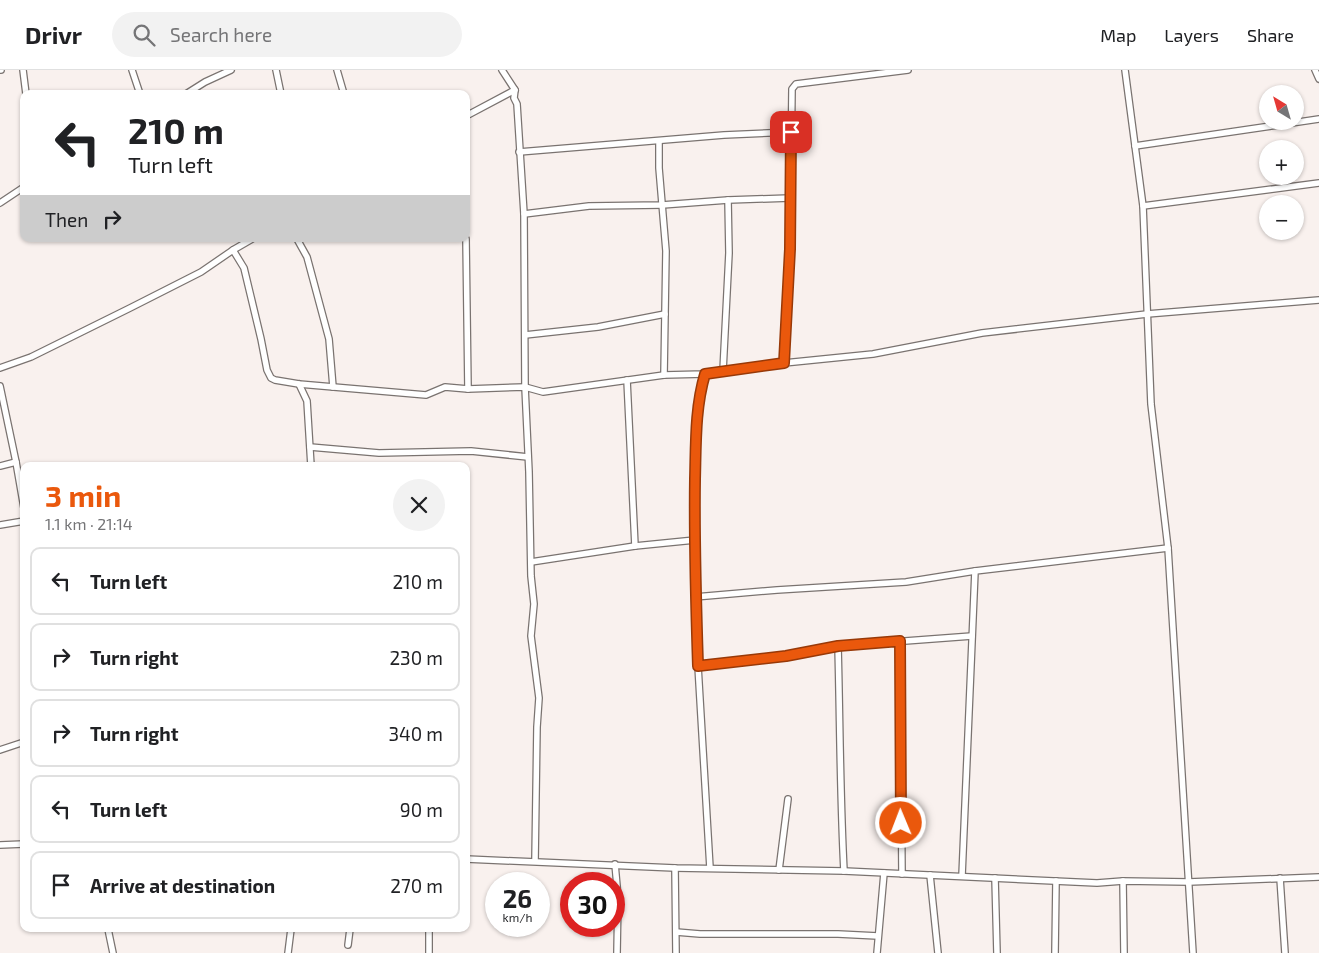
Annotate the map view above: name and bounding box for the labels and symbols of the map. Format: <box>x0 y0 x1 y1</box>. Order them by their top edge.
north arrow <box>1259 85 1304 130</box>
pin <box>770 111 812 153</box>
position arrow <box>874 796 926 848</box>
speed limit sign: 30 <box>560 872 625 937</box>

